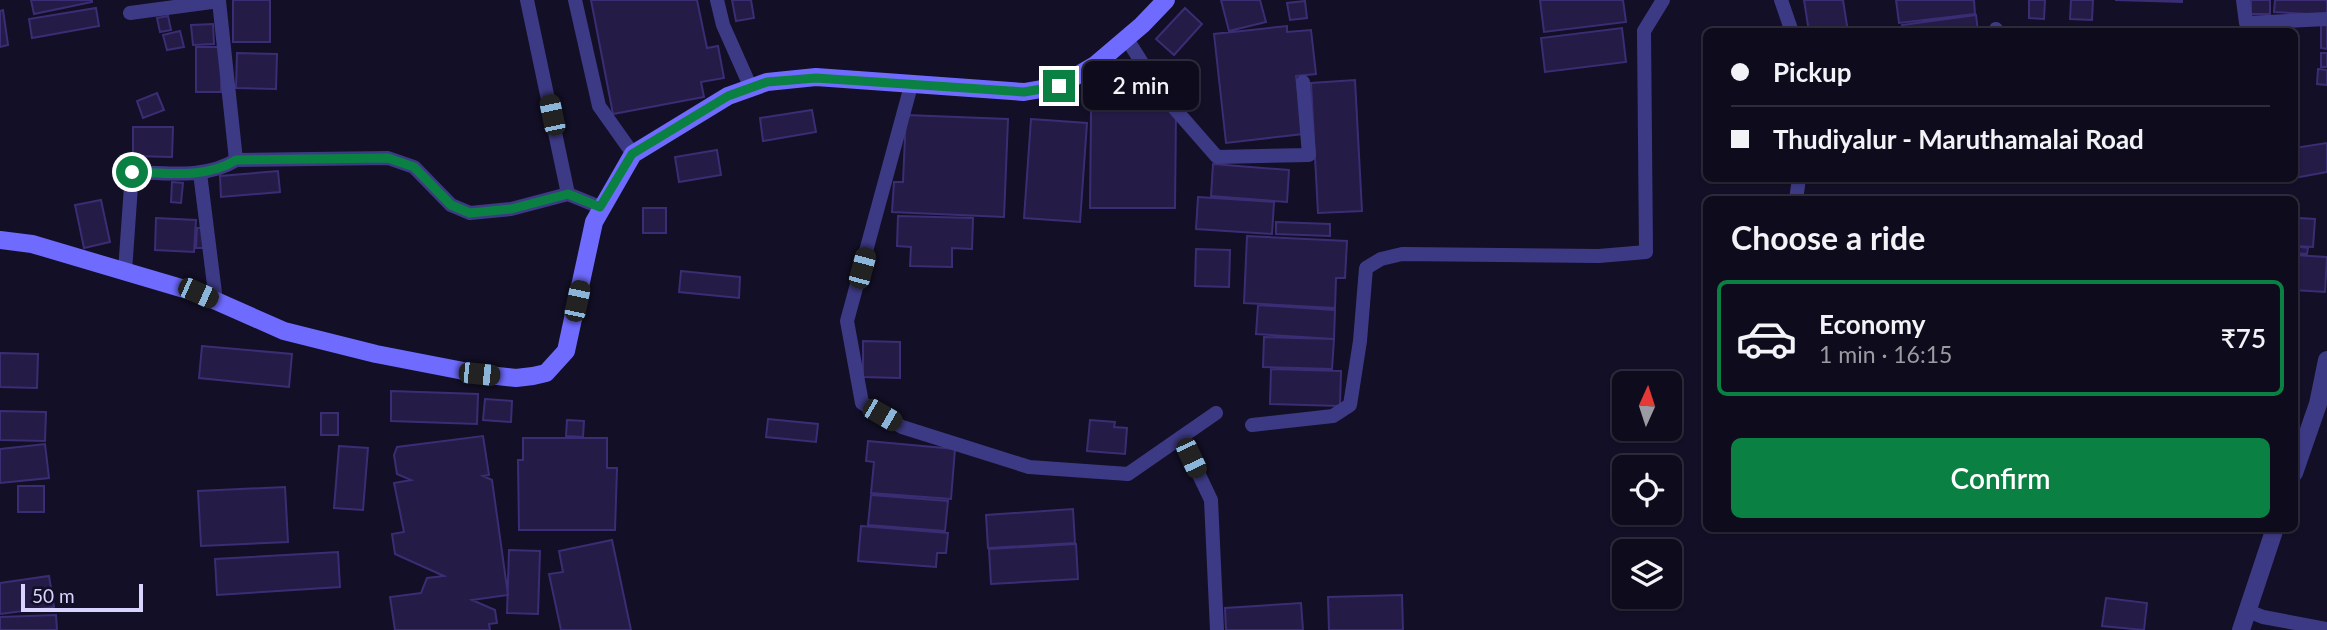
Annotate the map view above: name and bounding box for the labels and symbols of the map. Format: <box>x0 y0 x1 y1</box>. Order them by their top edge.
callout: 2 min <box>1084 62 1199 110</box>
route end <box>1043 70 1075 102</box>
car <box>538 92 567 138</box>
route start <box>116 156 148 188</box>
car <box>847 245 878 291</box>
car <box>175 275 222 311</box>
car <box>563 278 592 324</box>
car <box>458 361 501 387</box>
north arrow <box>1612 371 1682 441</box>
car <box>859 395 906 435</box>
car <box>1173 435 1210 481</box>
scale bar <box>21 581 144 613</box>

